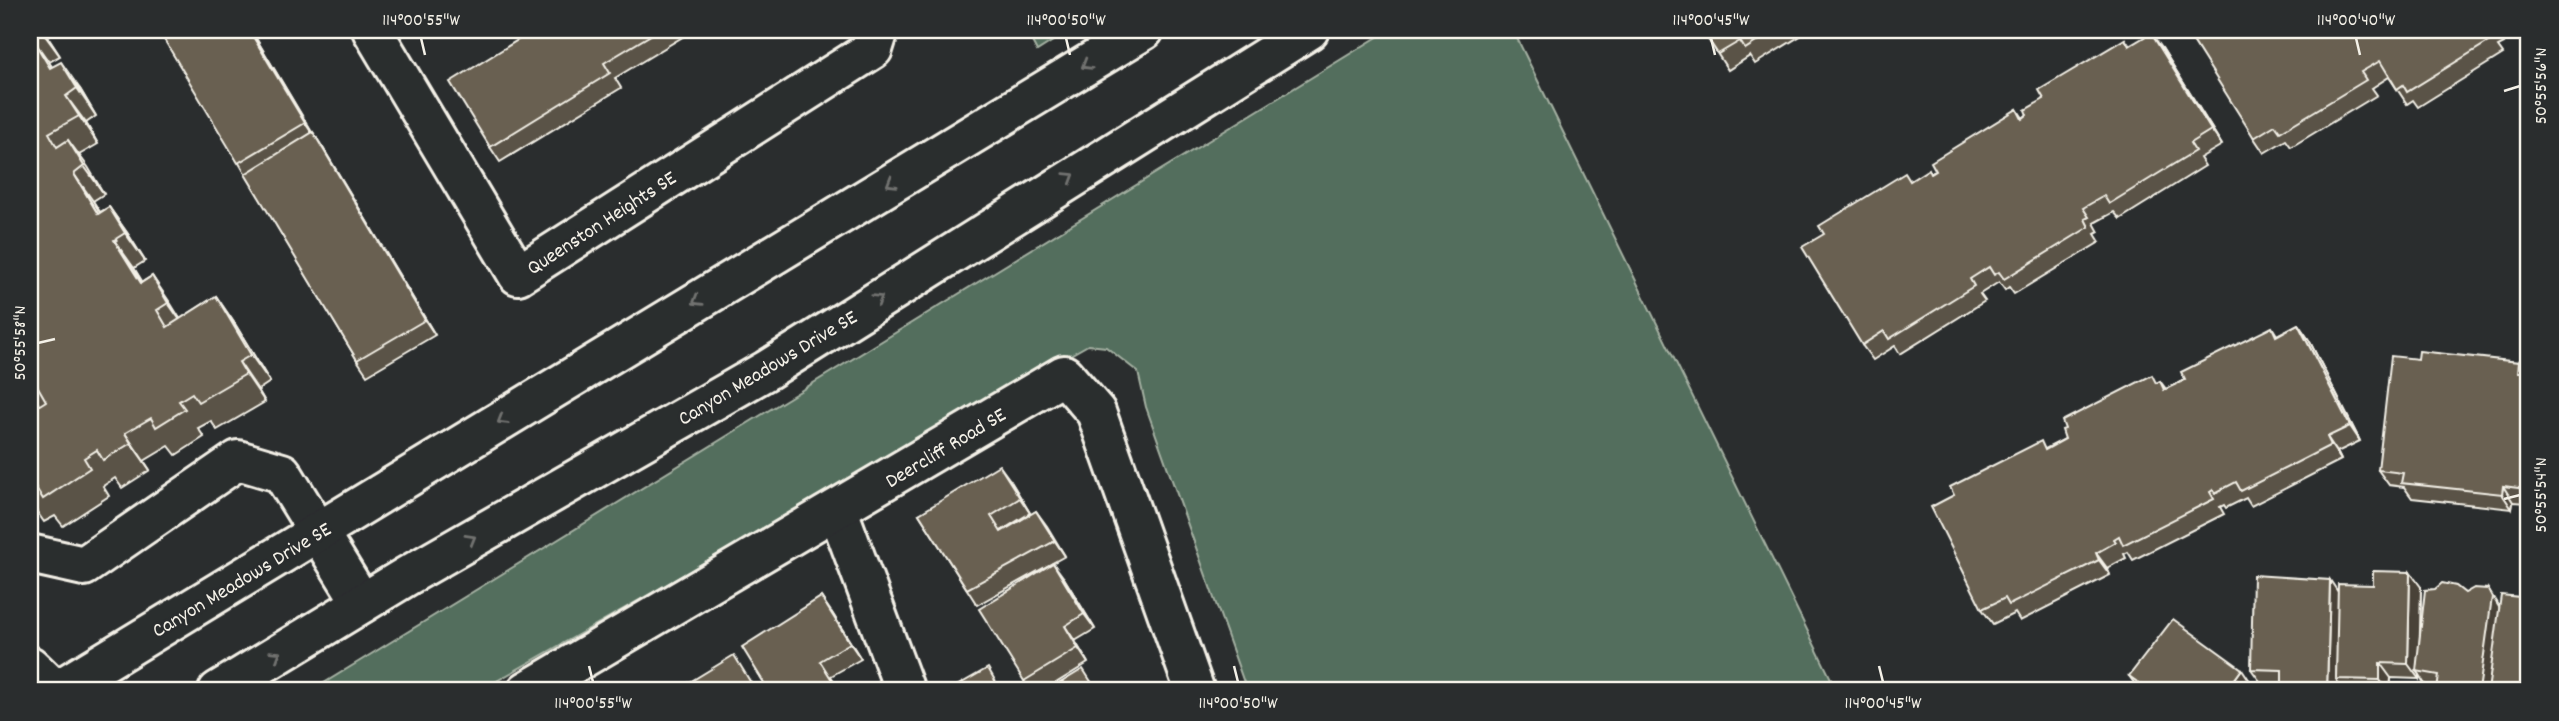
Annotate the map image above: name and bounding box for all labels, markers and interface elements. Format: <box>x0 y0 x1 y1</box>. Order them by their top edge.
text: 114°00'55"W <box>382 9 461 34</box>
text: 114°00'50"W <box>1026 9 1106 34</box>
text: 114°00'45"W <box>1673 9 1750 34</box>
text: 114°00'40"W <box>2317 9 2396 34</box>
text: 50°55'56"N <box>2530 48 2555 124</box>
one-way arrow <box>1080 57 1093 70</box>
street label: Queenston Heights SE <box>522 165 684 284</box>
one-way arrow <box>1063 172 1076 185</box>
one-way arrow <box>886 175 899 188</box>
one-way arrow <box>691 293 704 306</box>
one-way arrow <box>871 294 884 307</box>
street label: Canyon Meadows Drive SE <box>673 304 864 435</box>
text: 50°55'58"N <box>9 306 34 381</box>
street label: Deercliff Road SE <box>880 401 1013 498</box>
one-way arrow <box>497 411 510 424</box>
text: 50°55'54"N <box>2530 457 2555 533</box>
street label: Canyon Meadows Drive SE <box>147 516 338 647</box>
one-way arrow <box>464 534 477 547</box>
one-way arrow <box>268 651 281 664</box>
text: 114°00'55"W <box>554 692 633 717</box>
text: 114°00'50"W <box>1198 692 1278 717</box>
text: 114°00'45"W <box>1845 692 1922 717</box>

